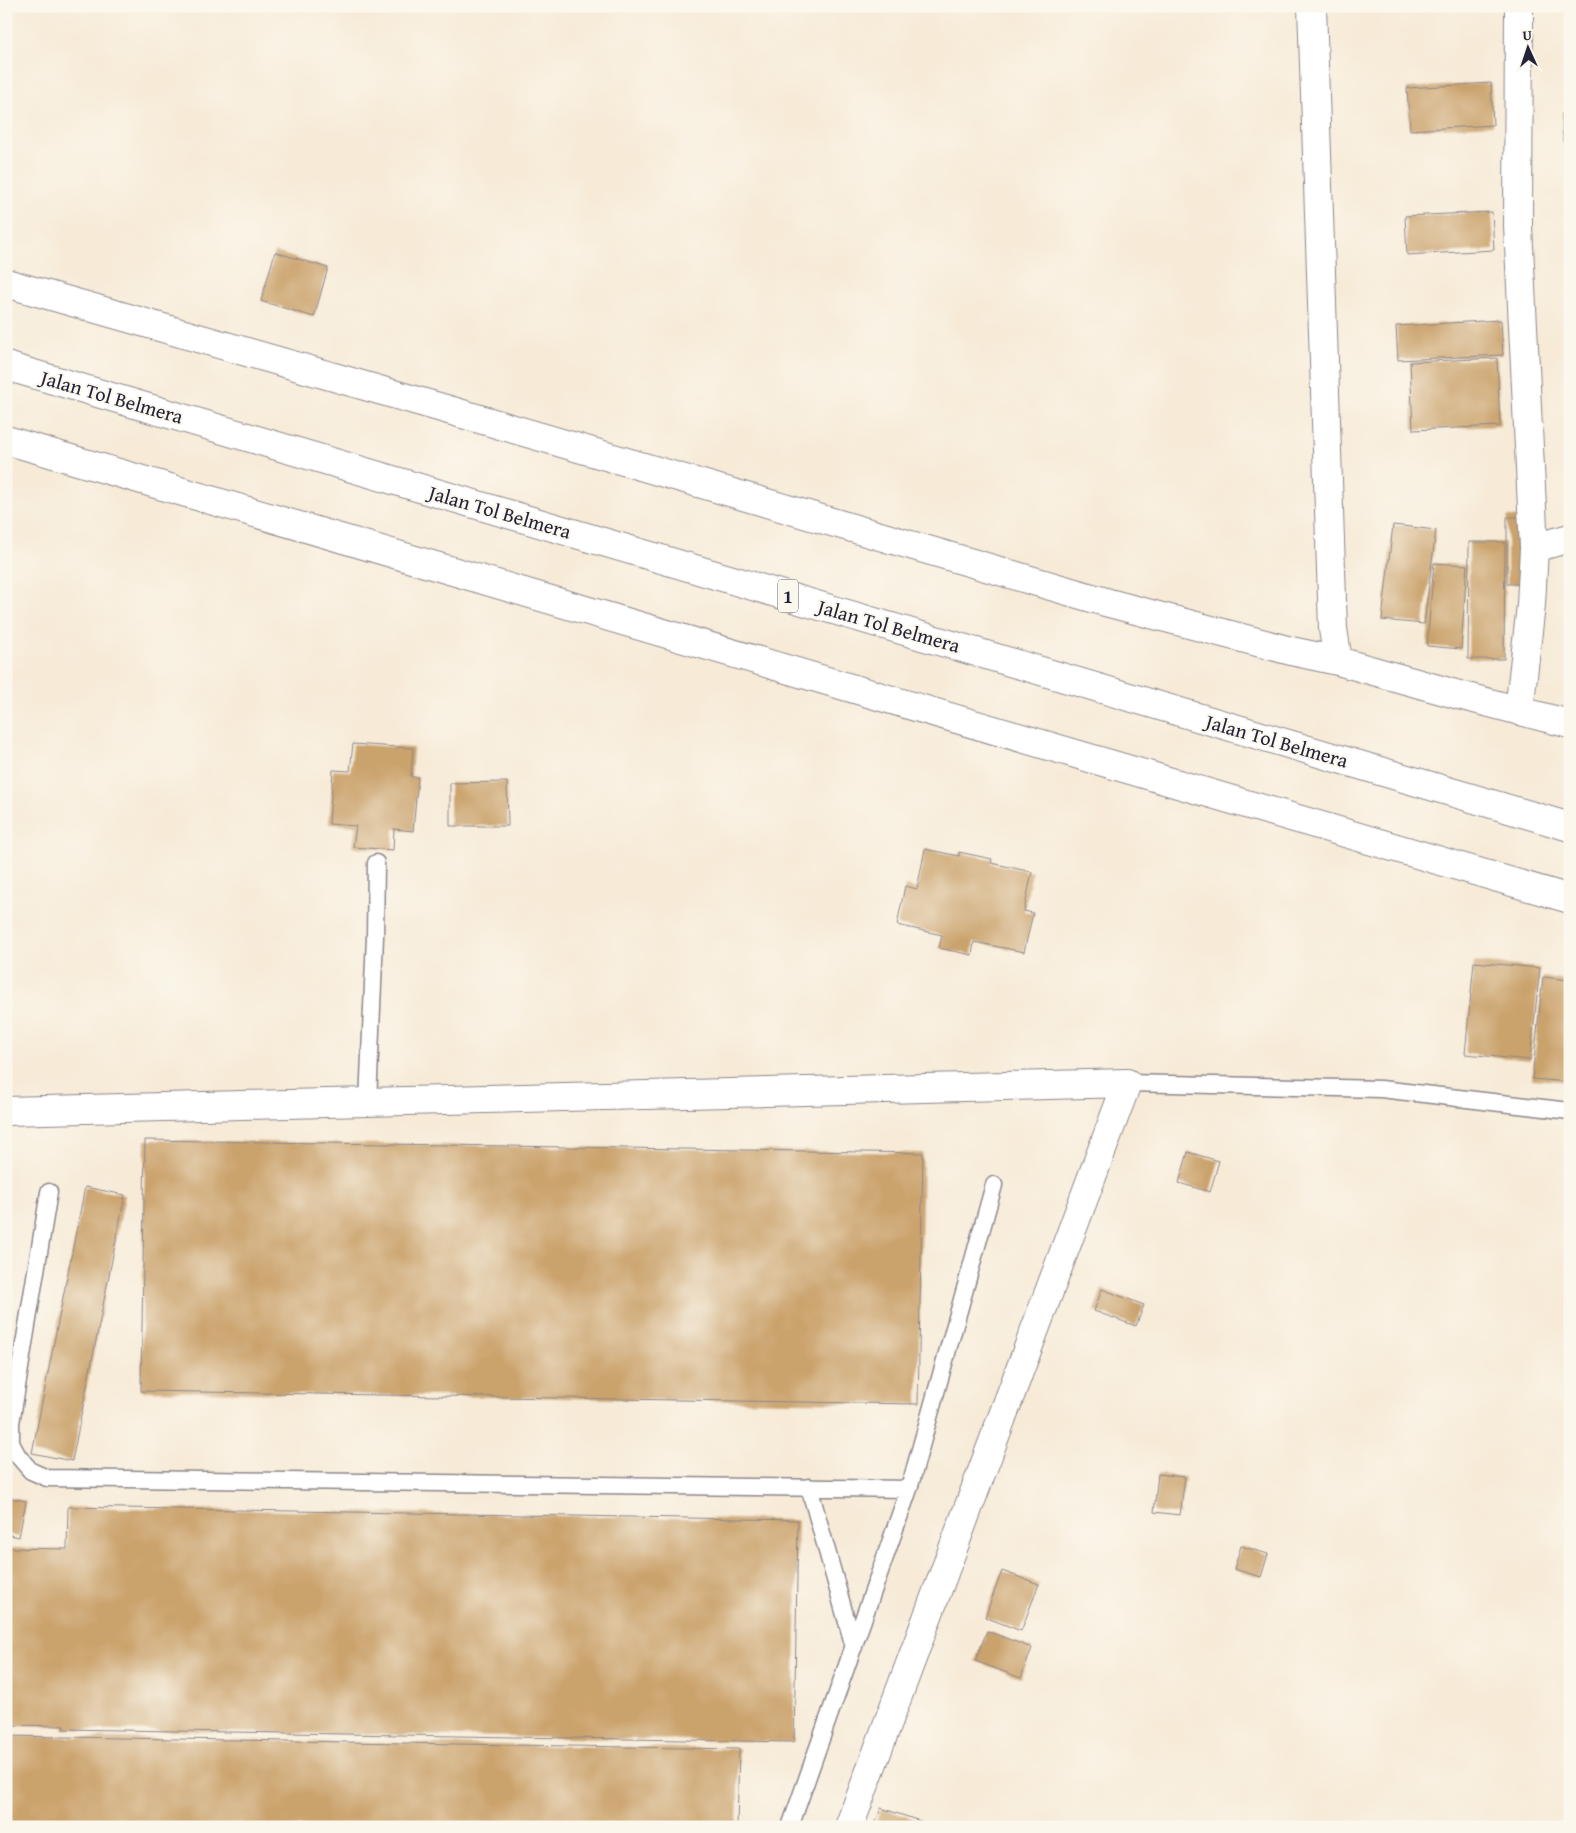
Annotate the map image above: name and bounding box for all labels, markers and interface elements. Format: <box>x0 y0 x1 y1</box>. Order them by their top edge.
north arrow <box>1504 22 1554 72</box>
text: U <box>1522 25 1533 45</box>
street label: Jalan Tol Belmera <box>35 362 187 431</box>
street label: Jalan Tol Belmera <box>423 477 575 546</box>
road number: 1 <box>778 580 798 612</box>
street label: Jalan Tol Belmera <box>812 591 964 660</box>
street label: Jalan Tol Belmera <box>1200 706 1352 775</box>

